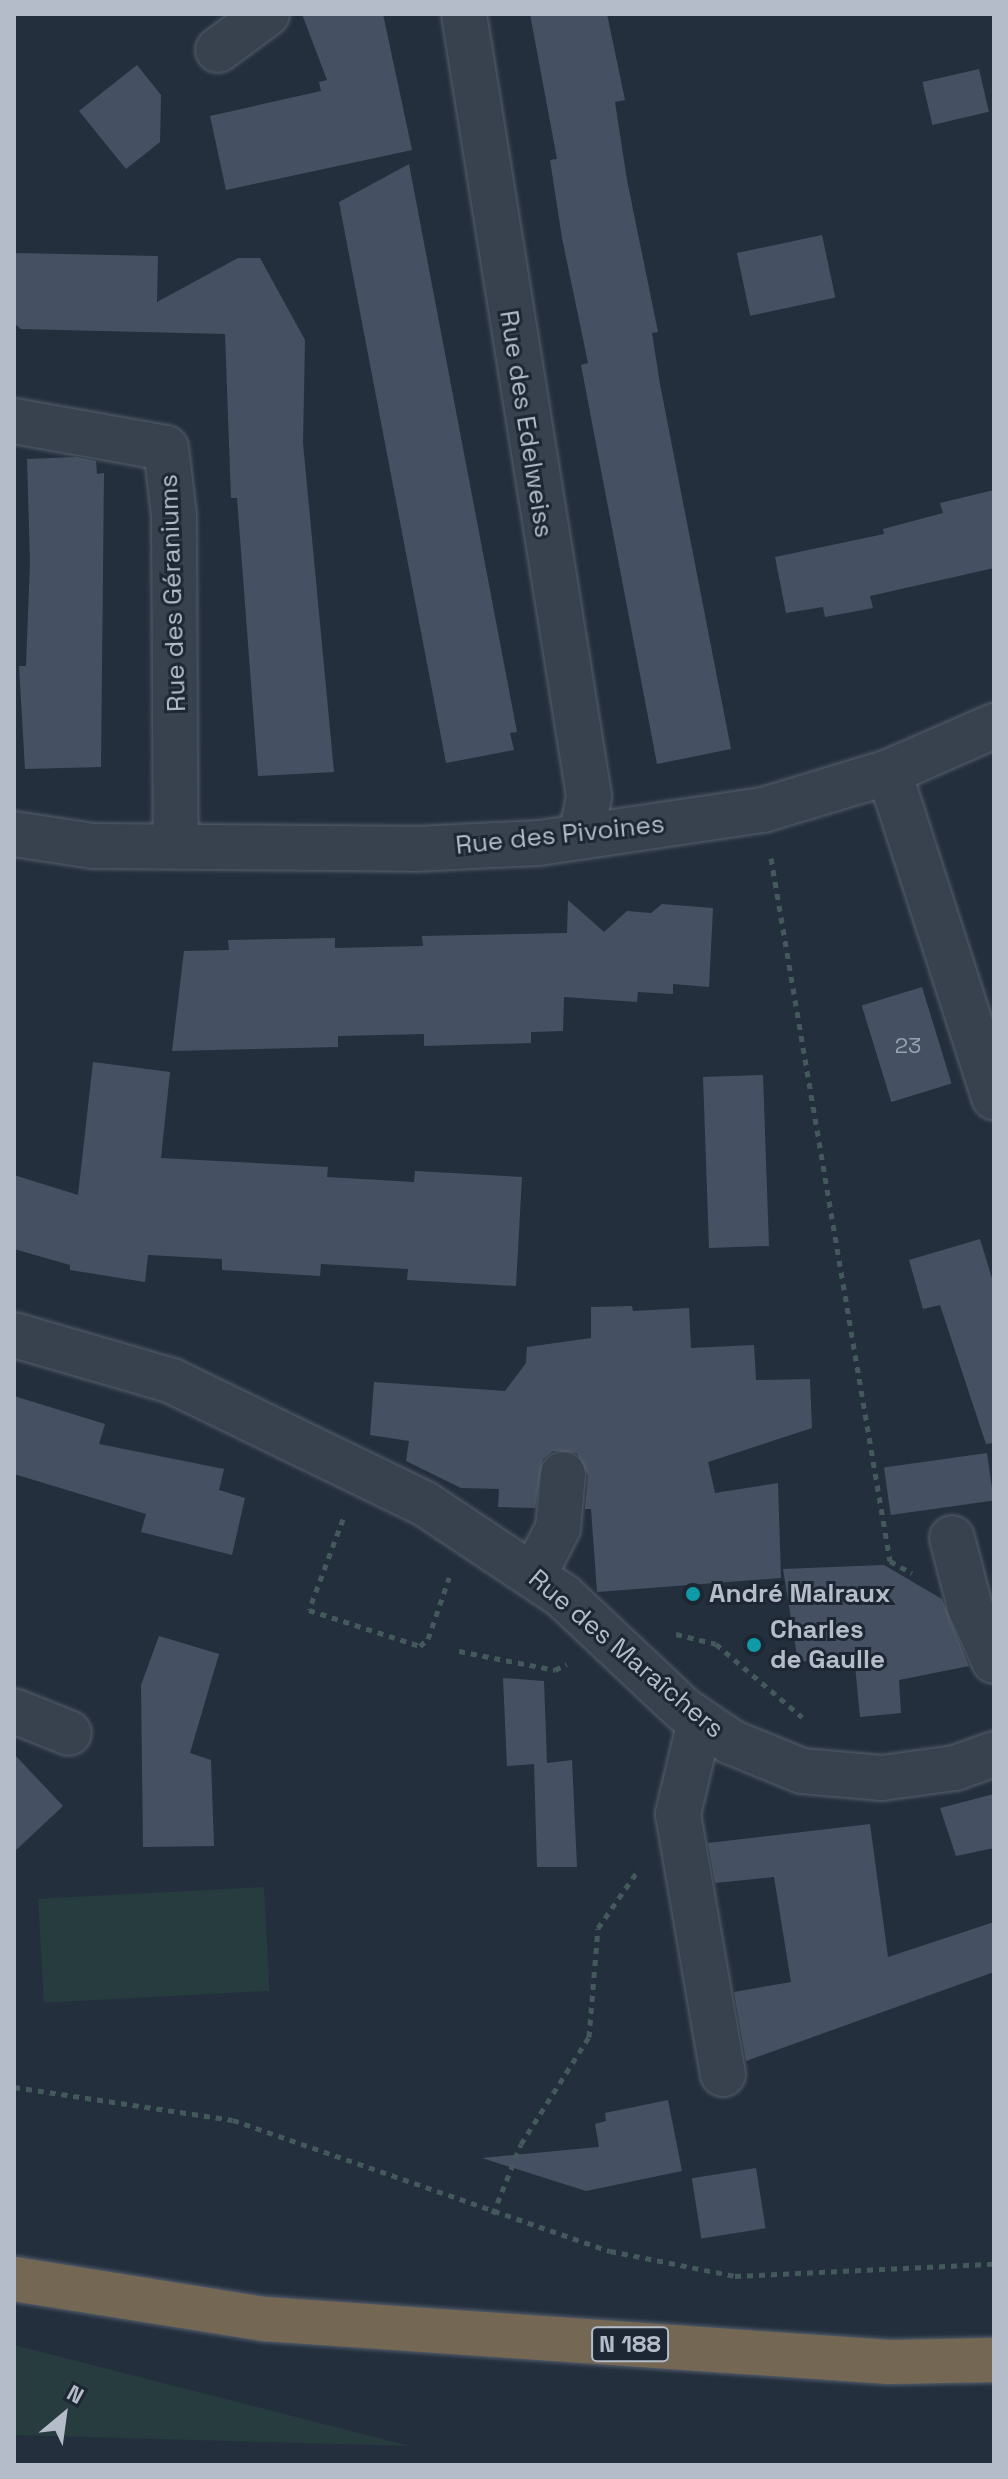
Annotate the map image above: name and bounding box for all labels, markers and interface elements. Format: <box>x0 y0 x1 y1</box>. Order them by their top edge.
street label: Rue des Edelweiss <box>493 308 559 540</box>
street label: Rue des Géraniums <box>153 473 193 713</box>
street label: Rue des Pivoines <box>454 809 666 861</box>
house number: 23 <box>895 1033 921 1059</box>
street label: Rue des Maraîchers <box>522 1563 730 1745</box>
place label: André Malraux <box>709 1578 890 1610</box>
marker: André Malraux <box>684 1585 702 1603</box>
place label: Charles de Gaulle <box>770 1614 885 1676</box>
marker: Charles de Gaulle <box>745 1636 763 1654</box>
road number: N 188 <box>590 2324 670 2364</box>
north arrow <box>24 2375 104 2455</box>
text: N <box>62 2378 89 2410</box>

